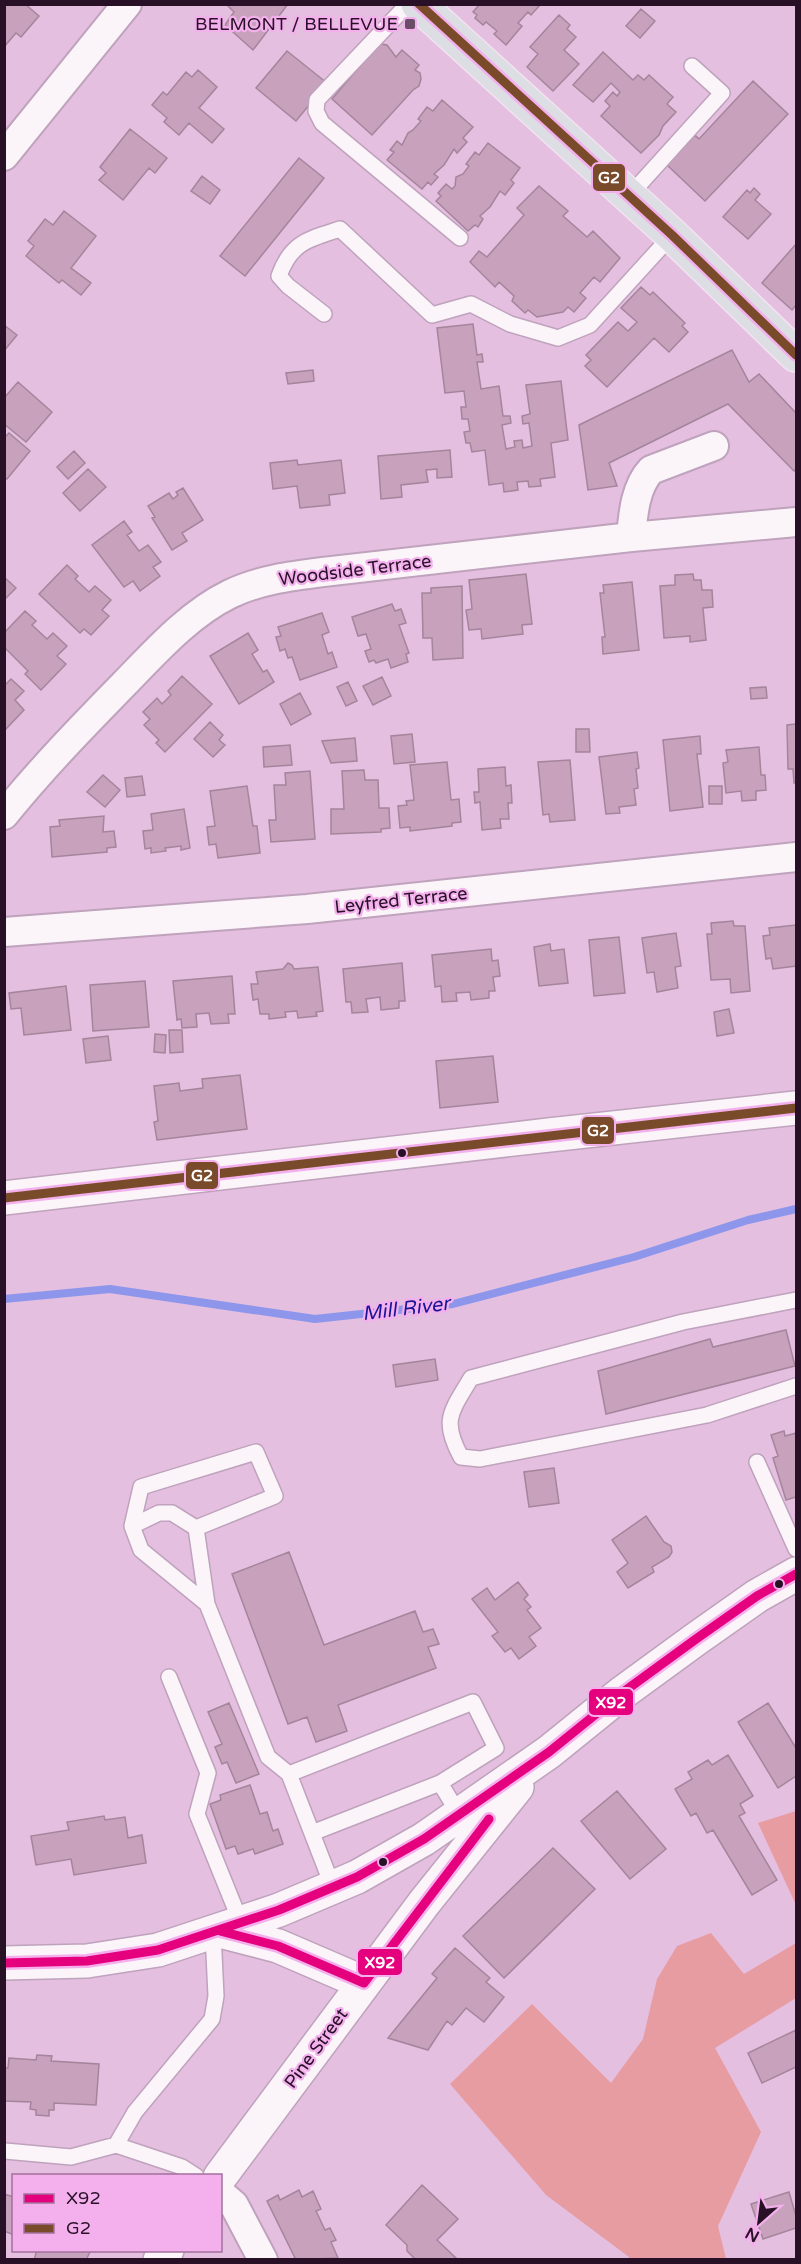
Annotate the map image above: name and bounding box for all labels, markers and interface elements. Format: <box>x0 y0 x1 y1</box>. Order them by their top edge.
place label: BELMONT / BELLEVUE <box>195 13 398 35</box>
marker: BELMONT / BELLEVUE <box>403 17 417 31</box>
line badge: G2 <box>592 163 626 192</box>
text: G2 <box>598 168 620 188</box>
street label: Woodside Terrace <box>277 550 433 590</box>
street label: Leyfred Terrace <box>333 882 469 918</box>
line badge: G2 <box>581 1116 615 1145</box>
text: G2 <box>587 1121 609 1141</box>
unlabelled marker <box>396 1147 408 1159</box>
line badge: G2 <box>185 1161 219 1190</box>
text: G2 <box>191 1166 213 1186</box>
water label: Mill River <box>361 1291 453 1326</box>
unlabelled marker <box>773 1578 785 1590</box>
line badge: X92 <box>588 1688 634 1716</box>
text: X92 <box>596 1693 626 1713</box>
unlabelled marker <box>377 1856 389 1868</box>
line badge: X92 <box>357 1948 403 1976</box>
text: X92 <box>365 1953 395 1973</box>
street label: Pine Street <box>280 2004 353 2092</box>
legend <box>12 2174 222 2252</box>
text: X92 <box>66 2187 101 2209</box>
north arrow <box>729 2192 789 2252</box>
text: G2 <box>66 2217 91 2239</box>
text: N <box>742 2223 763 2246</box>

